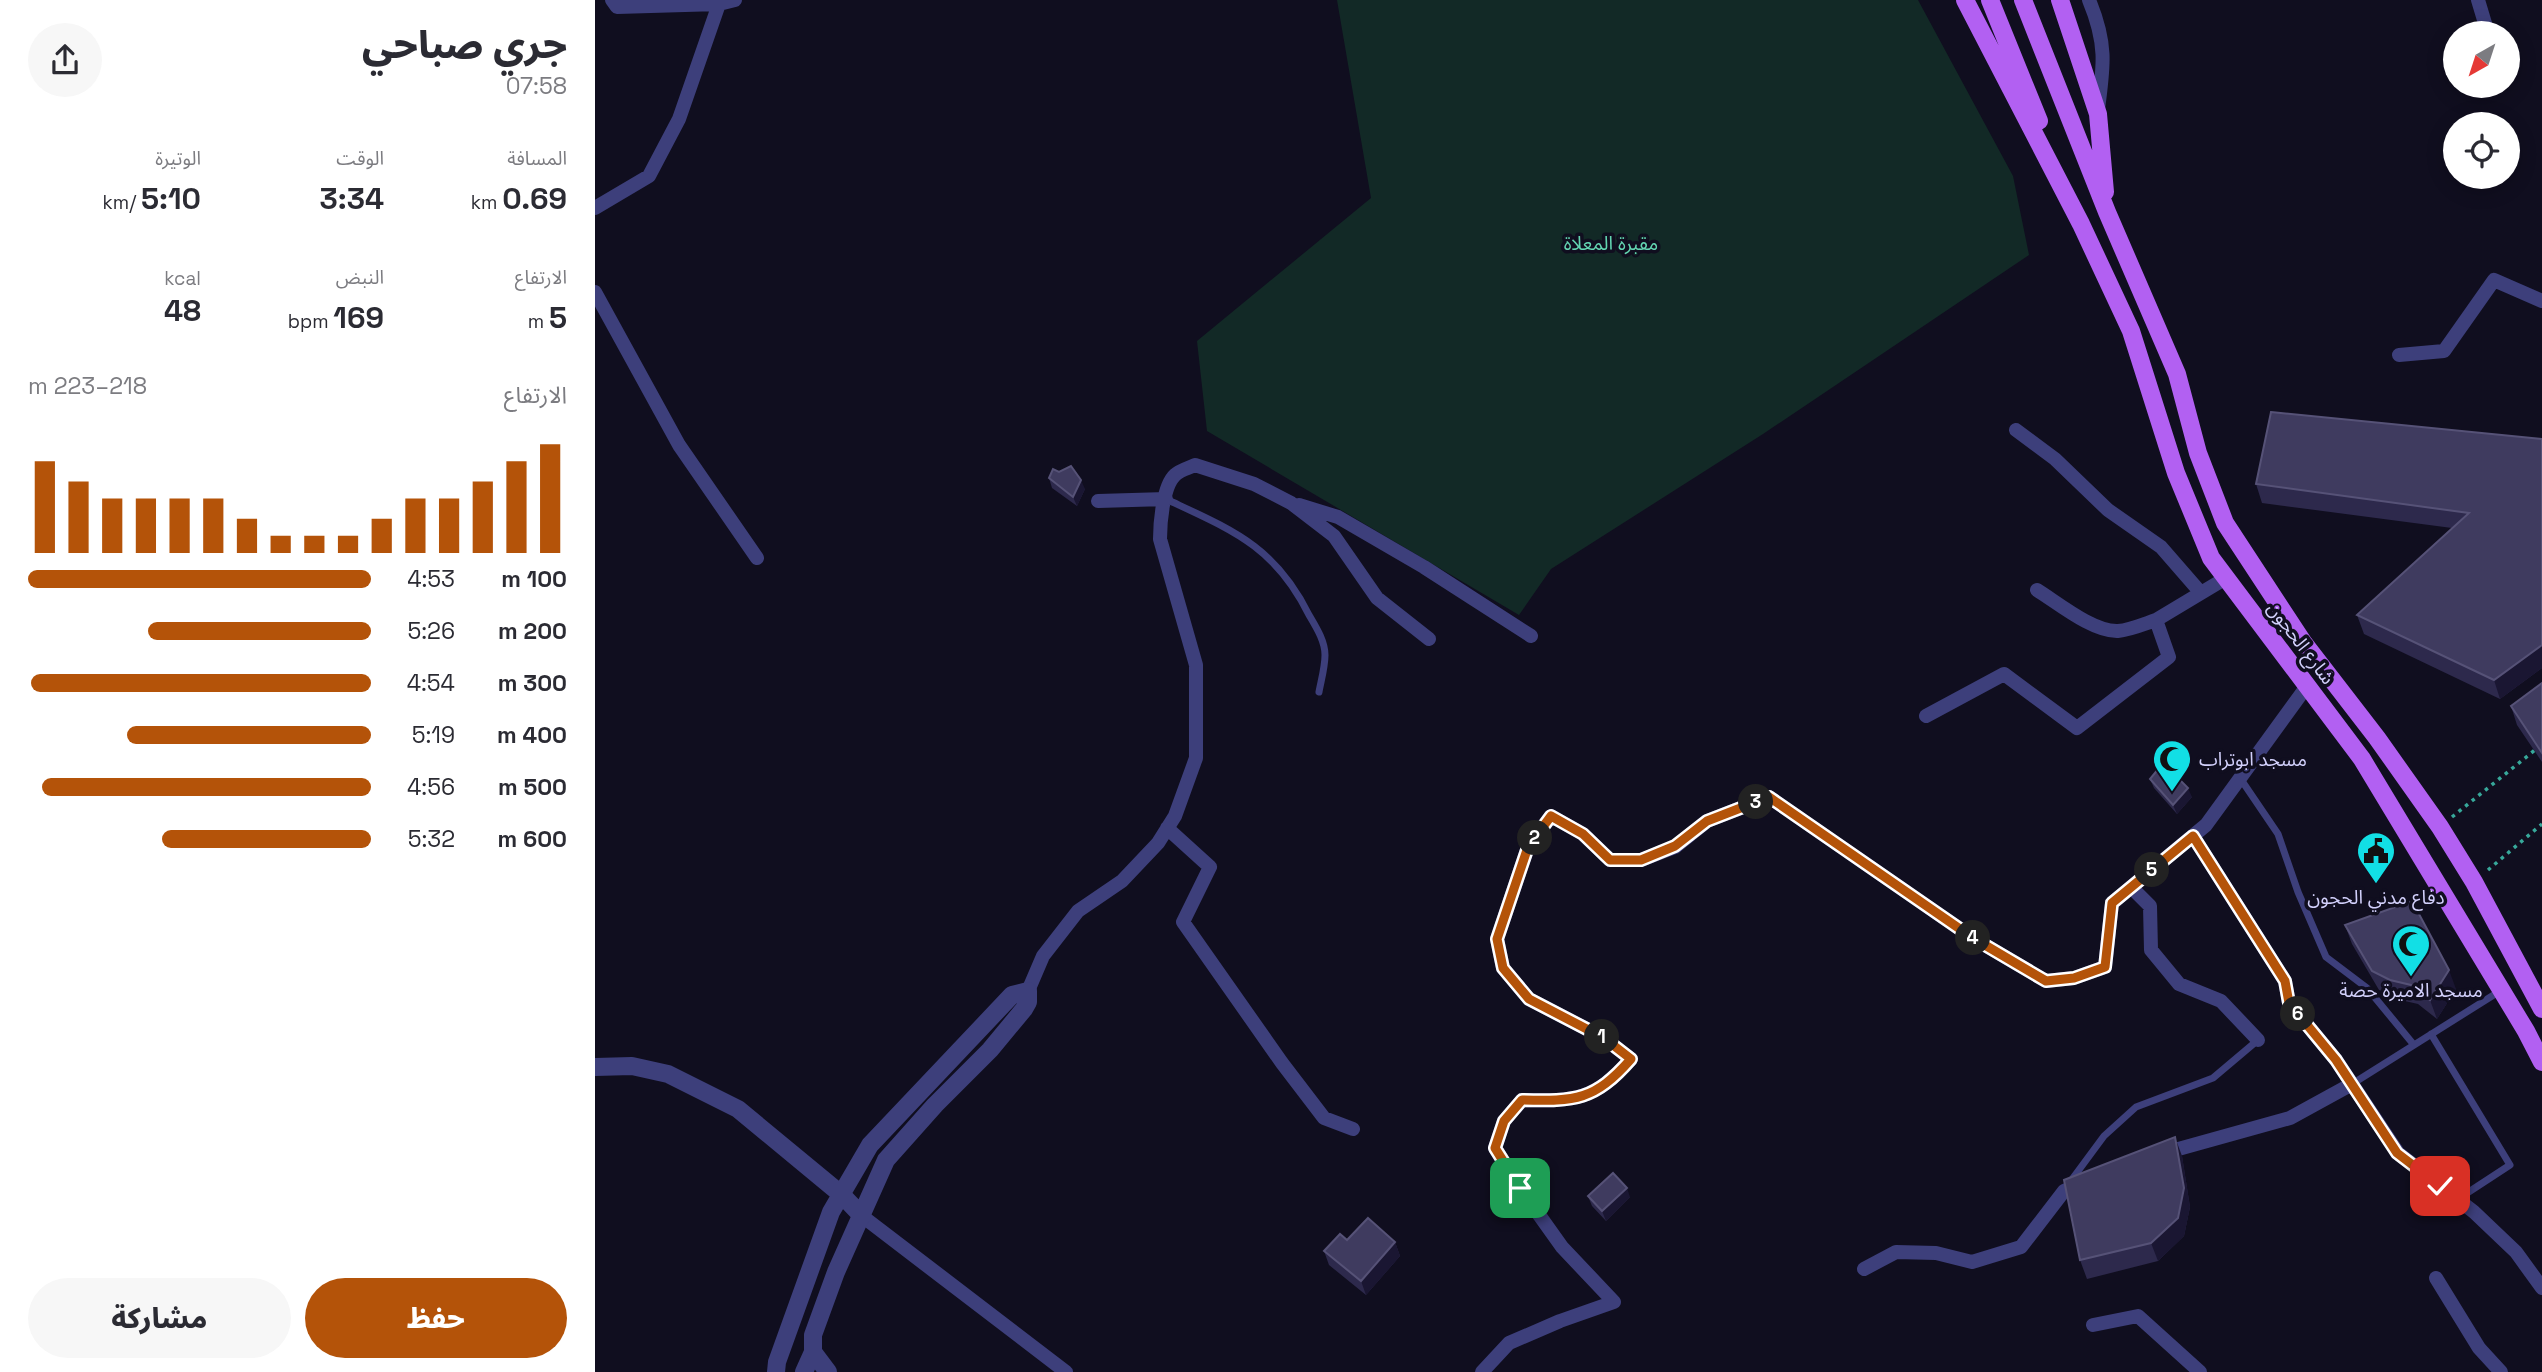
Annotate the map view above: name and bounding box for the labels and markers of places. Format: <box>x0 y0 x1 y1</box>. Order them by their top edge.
mosque icon: مسجد ابوتراب <box>2151 738 2193 793</box>
place label: مسجد ابوتراب <box>2199 747 2307 772</box>
pin: 3 <box>1739 784 1773 820</box>
pin: 2 <box>1517 820 1553 856</box>
public building icon: دفاع مدني الحجون <box>2355 830 2397 885</box>
pin: 5 <box>2135 852 2169 888</box>
place label: دفاع مدني الحجون <box>2307 885 2445 912</box>
pin: 4 <box>1955 920 1991 956</box>
mosque icon: مسجد الاميرة حصة <box>2390 923 2432 978</box>
place label: مسجد الاميرة حصة <box>2339 978 2483 1003</box>
pin: 6 <box>2281 996 2315 1032</box>
pin: 1 <box>1585 1020 1619 1054</box>
pin <box>2410 1156 2470 1216</box>
pin <box>1490 1158 1550 1218</box>

